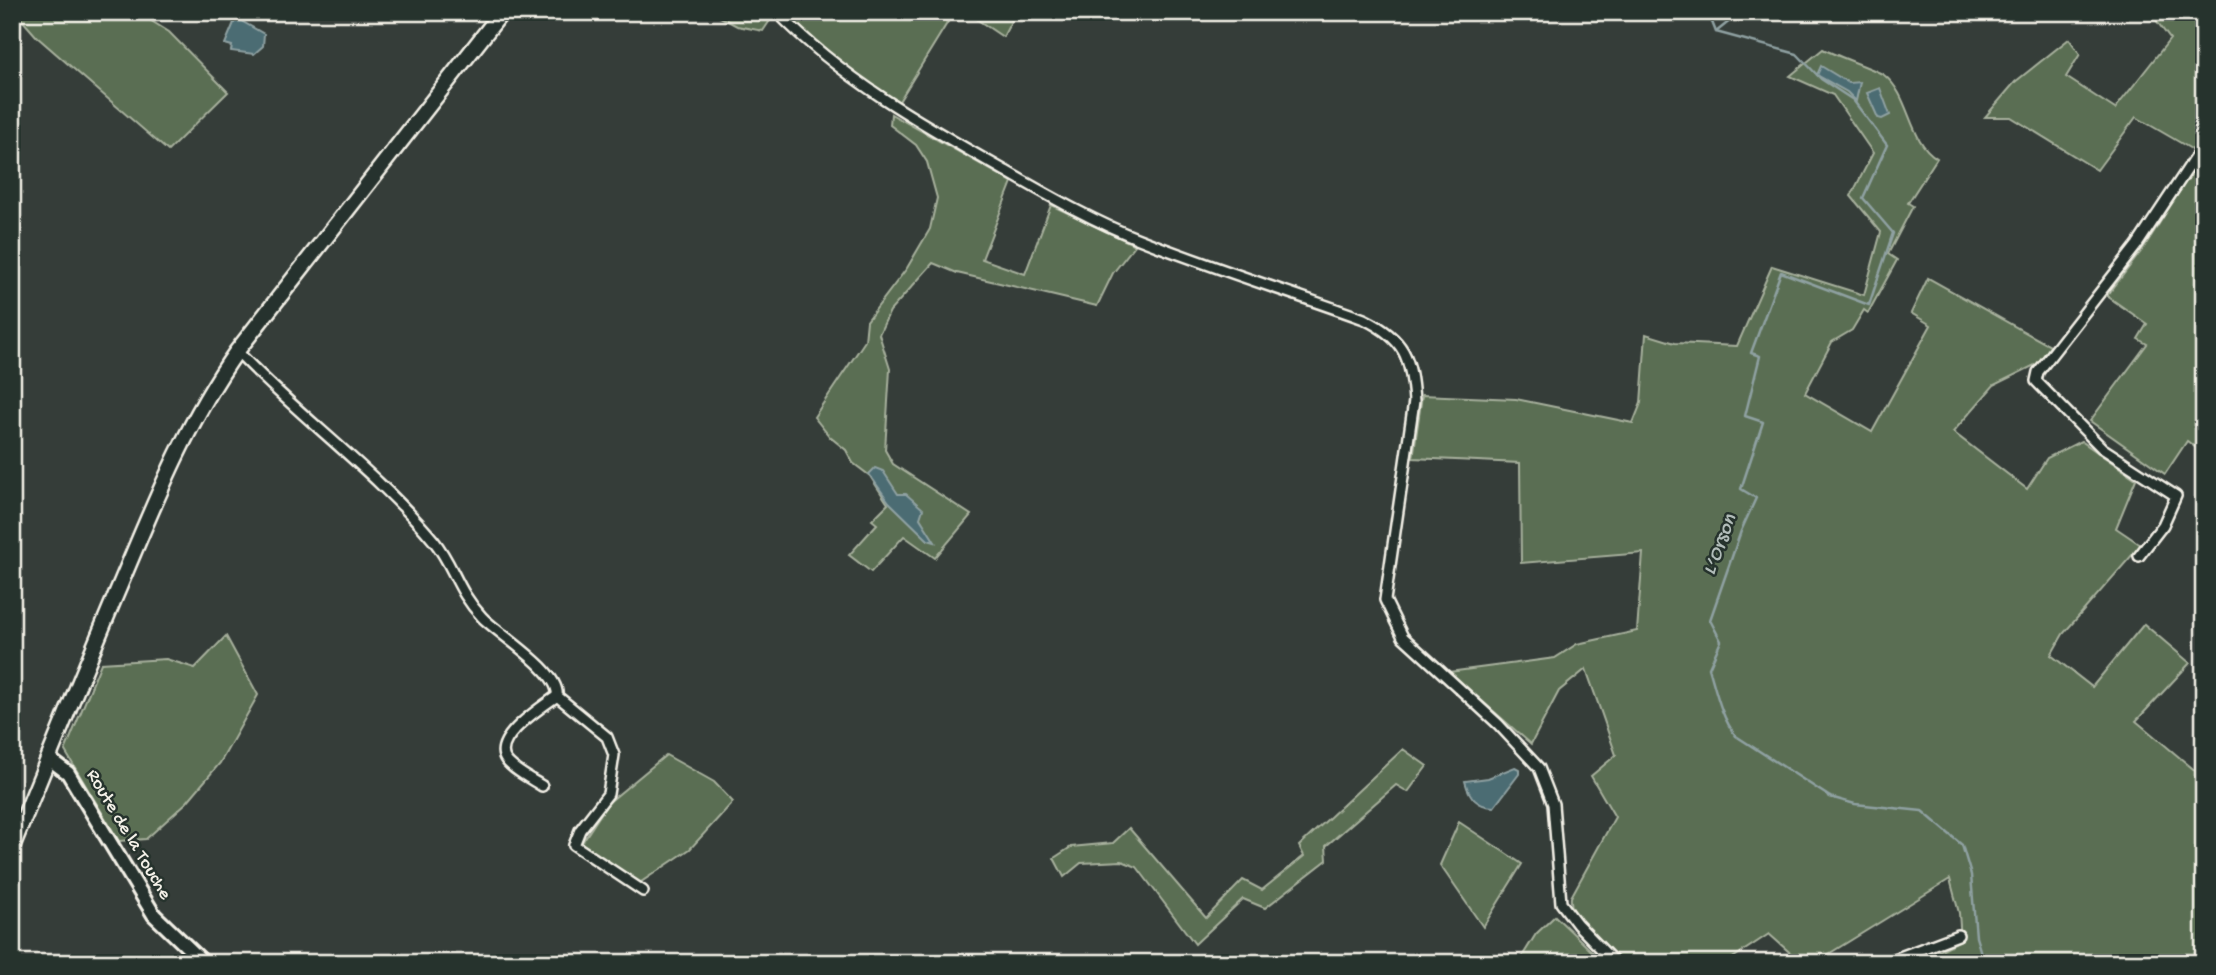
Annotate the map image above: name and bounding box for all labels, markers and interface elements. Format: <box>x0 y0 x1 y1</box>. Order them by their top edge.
water label: L’Orson <box>1698 510 1744 579</box>
street label: Route de la Touche <box>80 766 176 905</box>

